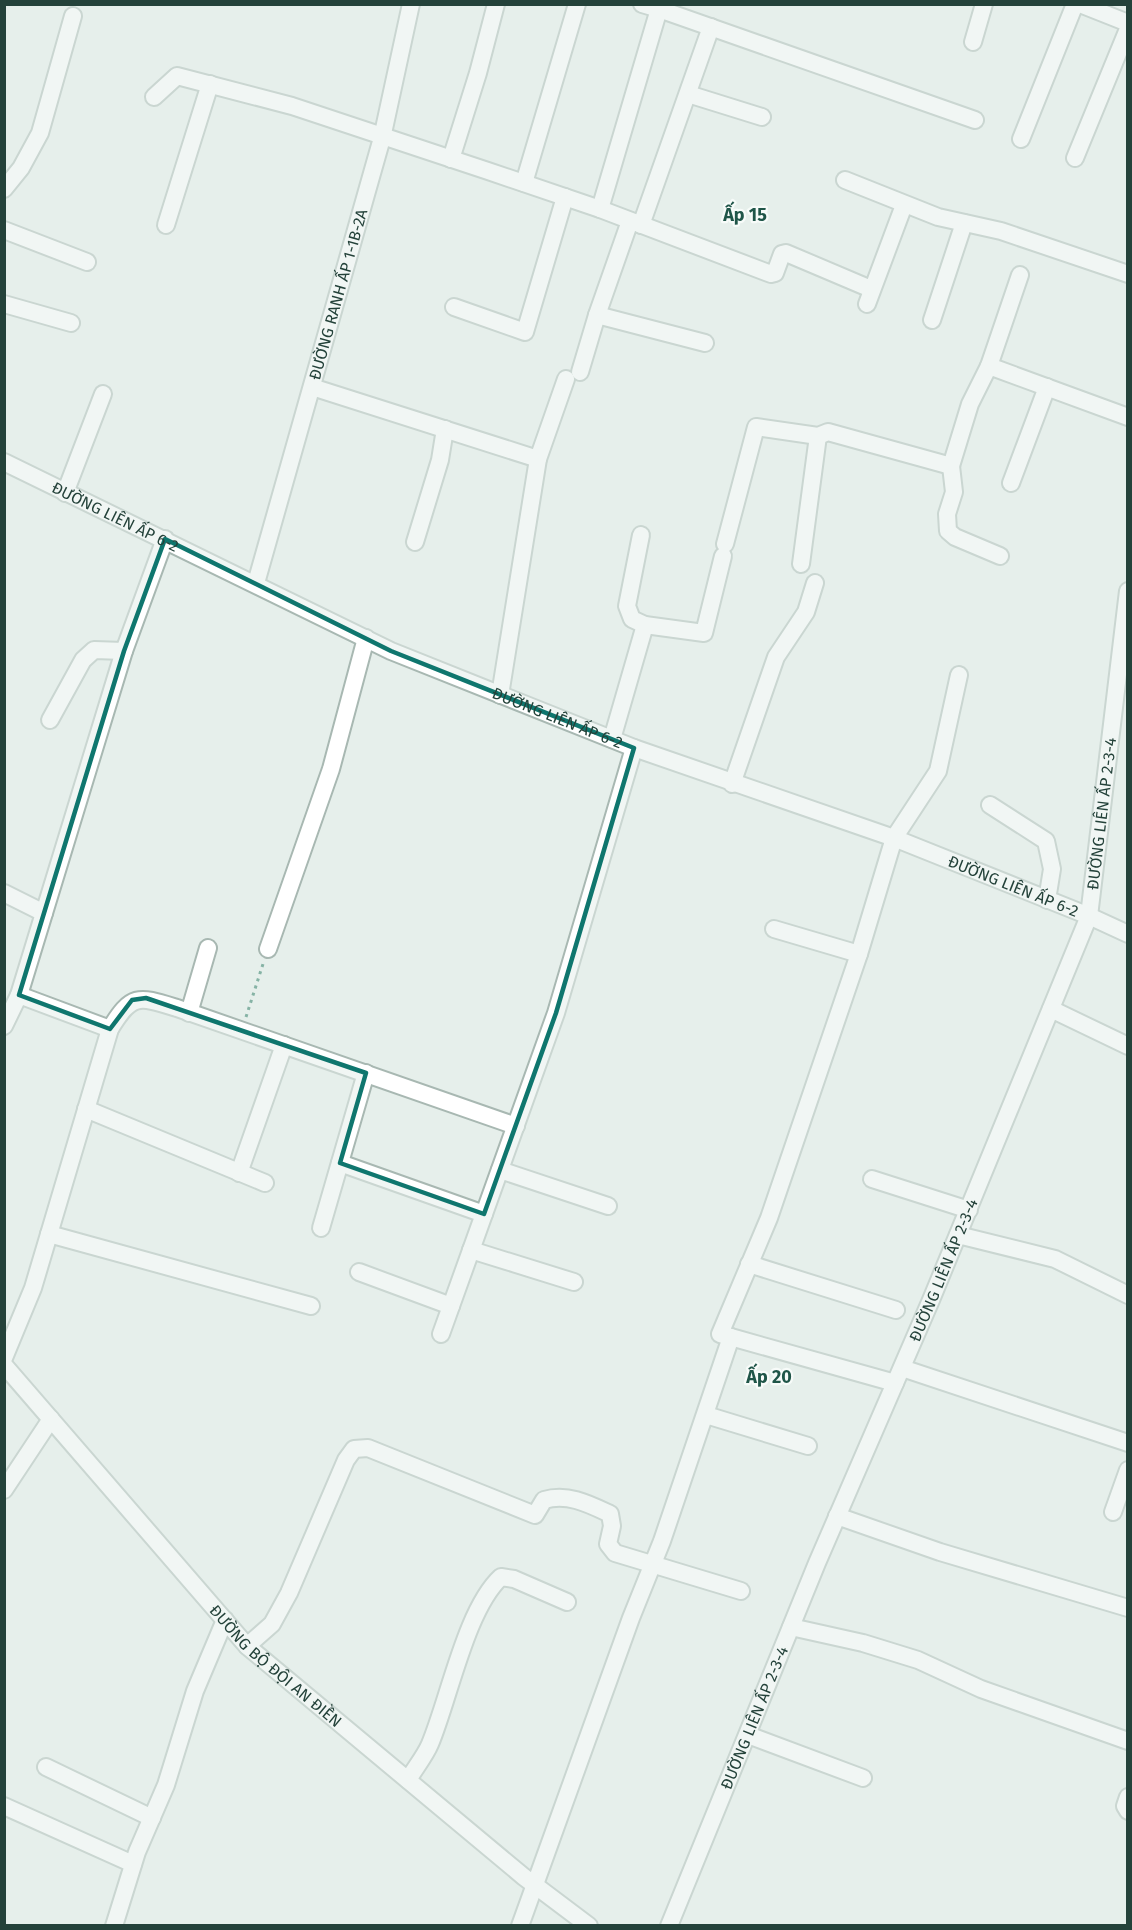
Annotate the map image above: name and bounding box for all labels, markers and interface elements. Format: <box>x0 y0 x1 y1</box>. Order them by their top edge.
district label: Ấp 15 <box>722 201 767 226</box>
street label: ĐƯỜNG RANH ẤP 1-1B-2A <box>304 206 371 382</box>
street label: ĐƯỜNG LIÊN ẤP 6-2 <box>49 477 182 555</box>
street label: ĐƯỜNG LIÊN ẤP 6-2 <box>490 683 626 752</box>
street label: ĐƯỜNG LIÊN ẤP 2-3-4 <box>1083 736 1120 891</box>
street label: ĐƯỜNG LIÊN ẤP 6-2 <box>945 851 1081 920</box>
street label: ĐƯỜNG LIÊN ẤP 2-3-4 <box>905 1195 981 1344</box>
district label: Ấp 20 <box>745 1363 792 1388</box>
street label: ĐƯỜNG BỘ ĐỘI AN ĐIỀN <box>206 1601 346 1731</box>
street label: ĐƯỜNG LIÊN ẤP 2-3-4 <box>716 1643 792 1792</box>

